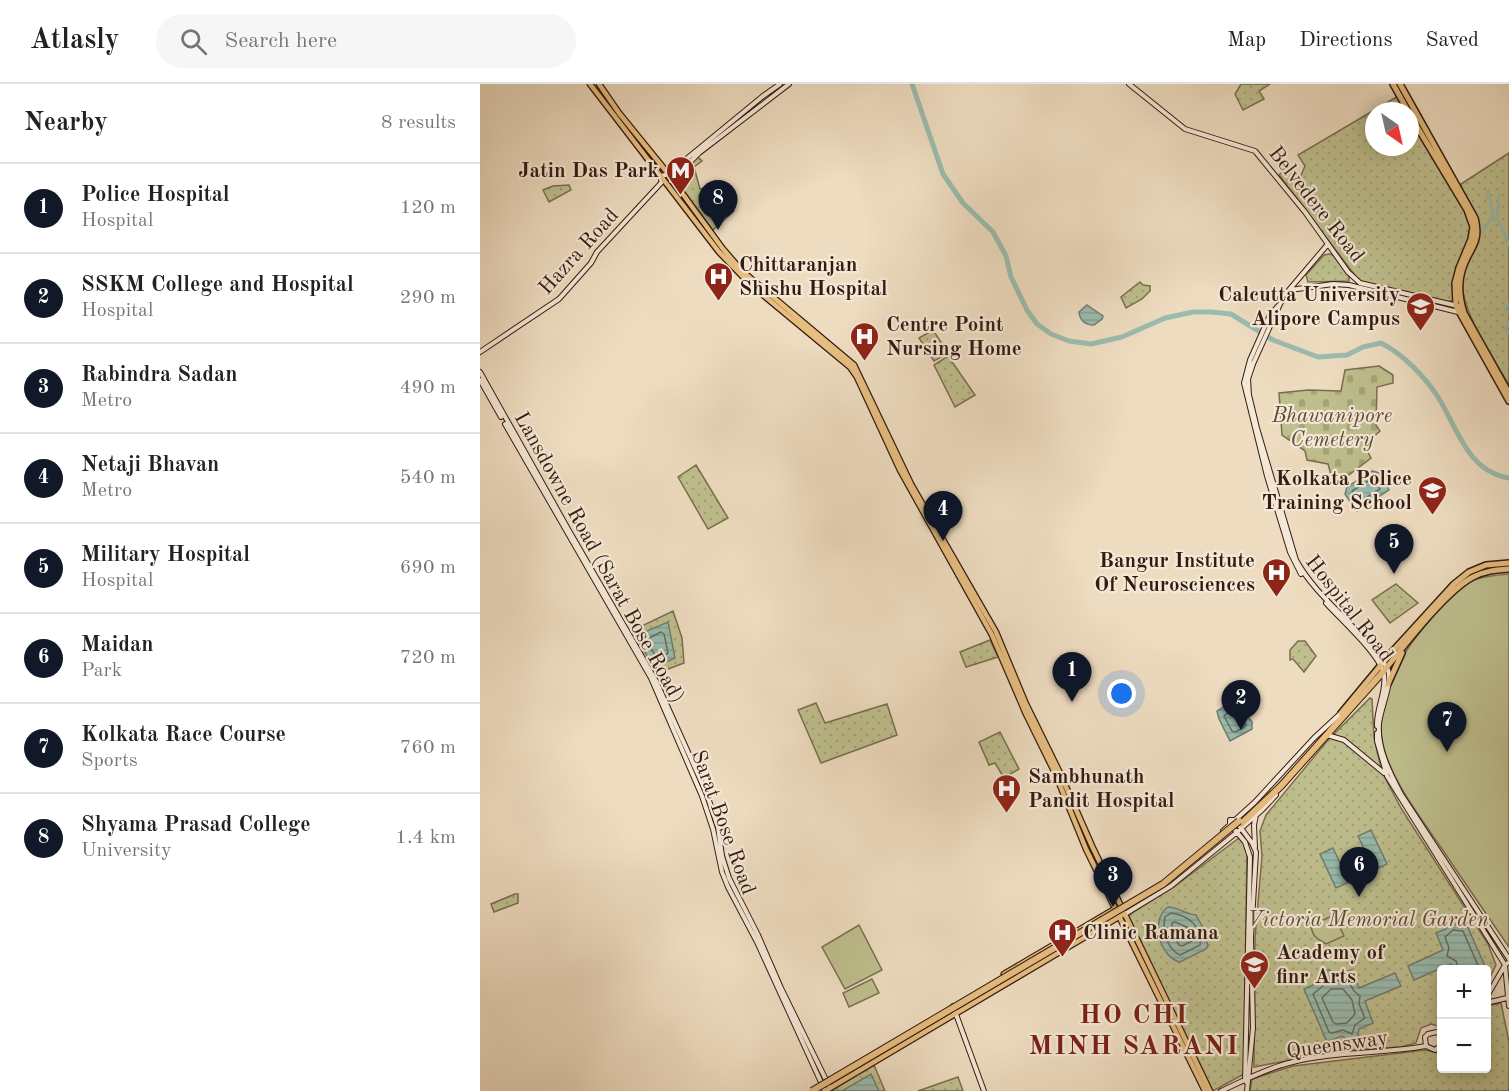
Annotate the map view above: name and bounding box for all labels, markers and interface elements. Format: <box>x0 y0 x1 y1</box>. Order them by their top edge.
search box <box>156 14 576 68</box>
icon: search <box>177 25 210 58</box>
text: Atlasly <box>30 27 120 55</box>
text: Search here <box>225 30 337 52</box>
text: Map <box>1227 30 1266 51</box>
text: Directions <box>1299 30 1393 51</box>
text: Saved <box>1426 30 1479 51</box>
north arrow <box>1365 102 1419 156</box>
text: Nearby <box>24 110 108 136</box>
text: 8 results <box>381 113 456 133</box>
street label: Belvedere Road <box>1264 143 1368 267</box>
metro station icon: Jatin Das Park <box>664 154 696 196</box>
place label: Jatin Das Park <box>518 161 659 182</box>
pin: 8 <box>698 180 738 230</box>
text: Police Hospital <box>81 184 230 206</box>
text: 1 <box>38 198 49 218</box>
text: 120 m <box>400 198 456 218</box>
street label: Hazra Road <box>535 205 623 299</box>
text: Hospital <box>81 211 153 231</box>
place label: Chittaranjan Shishu Hospital <box>739 255 888 300</box>
hospital icon: Chittaranjan Shishu Hospital <box>702 260 734 302</box>
text: SSKM College and Hospital <box>81 274 354 296</box>
place label: Calcutta University Alipore Campus <box>1218 285 1400 330</box>
text: 2 <box>38 288 49 308</box>
text: 290 m <box>400 288 456 308</box>
school or university icon: Calcutta University Alipore Campus <box>1405 290 1437 332</box>
text: Hospital <box>81 301 153 321</box>
place label: Centre Point Nursing Home <box>886 315 1022 360</box>
hospital icon: Centre Point Nursing Home <box>849 320 881 362</box>
text: Rabindra Sadan <box>81 364 237 386</box>
text: 3 <box>38 378 49 398</box>
text: 490 m <box>400 378 456 398</box>
text: Metro <box>81 391 132 411</box>
park label: Bhawanipore Cemetery <box>1271 406 1392 451</box>
street label: Lansdowne Road (Sarat Bose Road) <box>510 409 688 707</box>
text: Netaji Bhavan <box>81 454 219 476</box>
text: 4 <box>38 468 49 488</box>
text: 540 m <box>400 468 456 488</box>
place label: Kolkata Police Training School <box>1262 469 1412 514</box>
school or university icon: Kolkata Police Training School <box>1417 474 1449 516</box>
text: Metro <box>81 481 132 501</box>
pin: 4 <box>924 492 962 541</box>
pin: 5 <box>1374 524 1414 574</box>
text: Military Hospital <box>81 544 250 566</box>
place label: Bangur Institute Of Neurosciences <box>1094 551 1255 596</box>
street label: Hospital Road <box>1301 552 1397 666</box>
hospital icon: Bangur Institute Of Neurosciences <box>1260 556 1292 598</box>
text: 5 <box>38 558 49 578</box>
text: 690 m <box>400 558 456 578</box>
text: Hospital <box>81 571 153 591</box>
text: Maidan <box>81 634 154 656</box>
text: 6 <box>38 648 49 668</box>
text: 720 m <box>400 648 456 668</box>
pin: 1 <box>1052 652 1092 702</box>
text: Park <box>81 661 122 681</box>
your location <box>1107 679 1136 708</box>
pin: 2 <box>1222 680 1260 730</box>
pin: 7 <box>1428 702 1466 752</box>
text: Kolkata Race Course <box>81 724 286 746</box>
text: 7 <box>38 738 49 758</box>
text: 760 m <box>400 738 456 758</box>
street label: Sarat Bose Road <box>687 748 758 898</box>
text: Sports <box>81 751 138 771</box>
place label: Sambhunath Pandit Hospital <box>1028 767 1175 812</box>
hospital icon: Sambhunath Pandit Hospital <box>991 772 1023 814</box>
text: Shyama Prasad College <box>81 814 311 836</box>
text: 8 <box>38 828 49 848</box>
text: 1.4 km <box>395 828 456 848</box>
text: University <box>81 841 172 861</box>
pin: 6 <box>1340 848 1378 897</box>
pin: 3 <box>1094 858 1132 907</box>
park label: Victoria Memorial Garden <box>1247 910 1489 931</box>
hospital icon: Clinic Ramana <box>1046 916 1078 958</box>
place label: Clinic Ramana <box>1083 923 1219 944</box>
place label: Academy of finr Arts <box>1276 943 1386 988</box>
school or university icon: Academy of finr Arts <box>1239 948 1271 990</box>
map controls <box>1437 965 1491 1073</box>
button: + <box>1437 965 1491 1019</box>
district label: HO CHI MINH SARANI <box>1028 1002 1240 1060</box>
button: − <box>1437 1019 1491 1073</box>
street label: Queensway <box>1285 1028 1389 1063</box>

